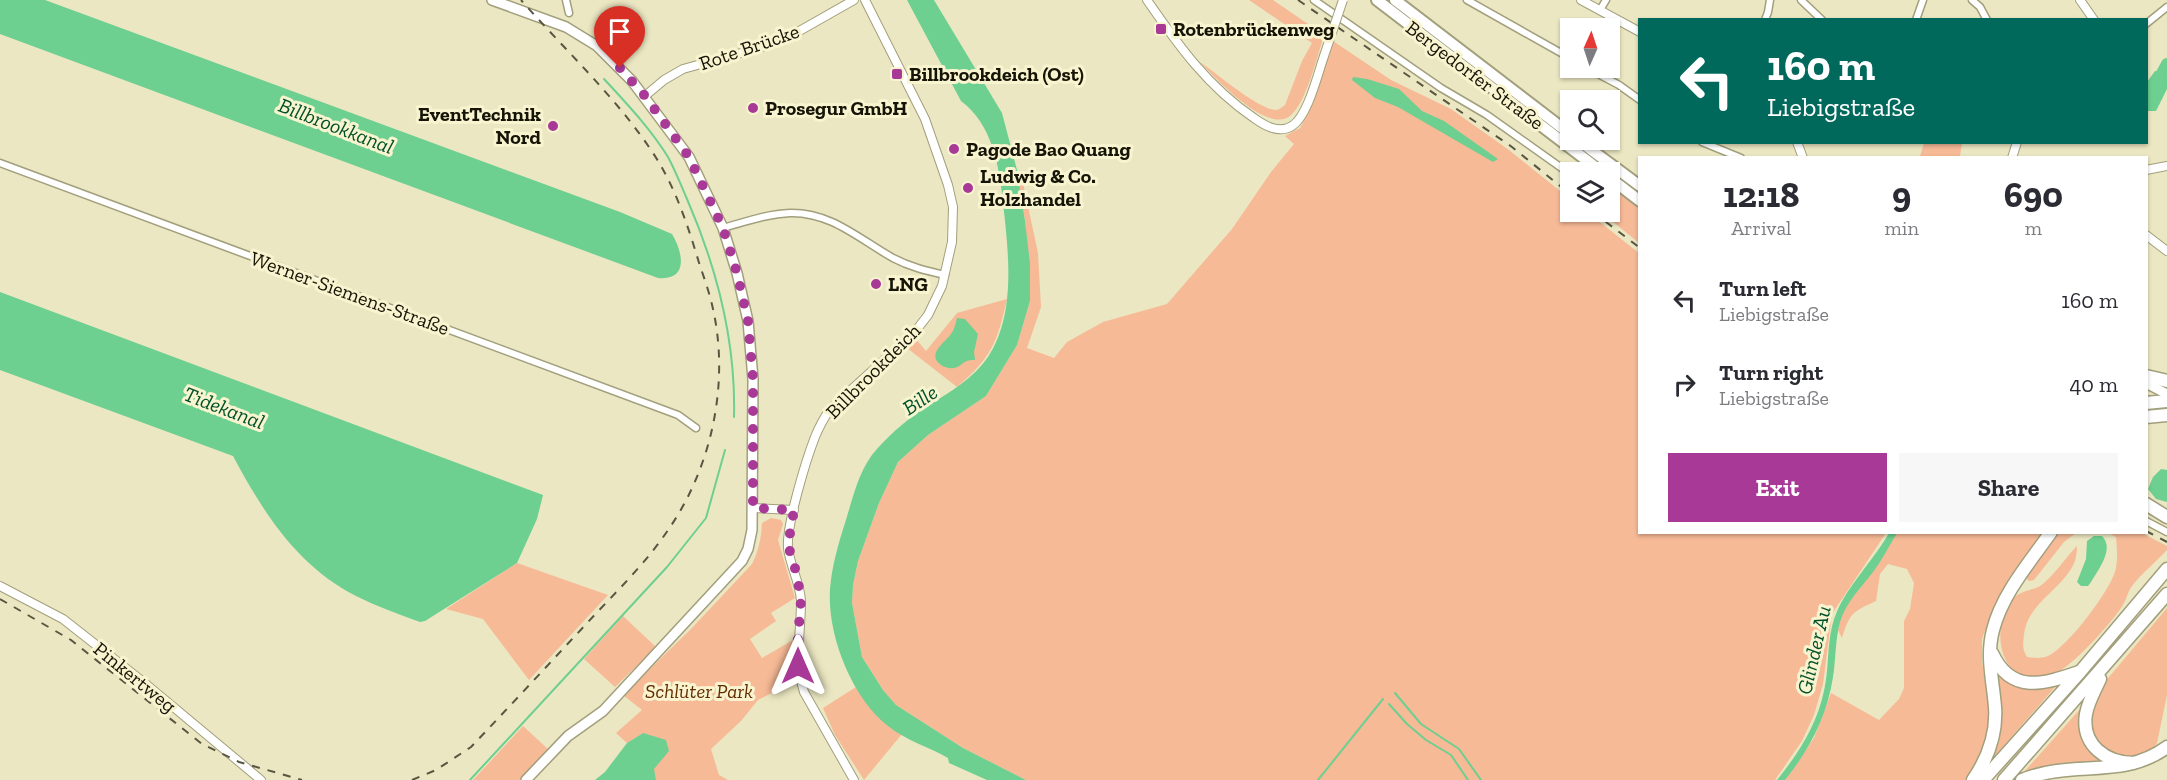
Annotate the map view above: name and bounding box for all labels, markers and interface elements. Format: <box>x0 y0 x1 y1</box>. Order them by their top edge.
pin <box>594 6 645 68</box>
icon: arrive <box>603 15 636 48</box>
street label: Bergedorfer Straße <box>1401 15 1549 135</box>
place label: Rotenbrückenweg <box>1173 17 1335 41</box>
north arrow <box>1560 18 1620 78</box>
map controls <box>1560 18 1620 222</box>
street label: Rote Brücke <box>696 19 802 75</box>
marker: Rotenbrückenweg <box>1154 22 1168 36</box>
text: 160 m <box>1767 40 1875 91</box>
icon: left <box>1668 42 1746 120</box>
place label: Billbrookdeich (Ost) <box>909 62 1084 86</box>
marker: Billbrookdeich (Ost) <box>890 67 904 81</box>
button: search <box>1560 90 1620 150</box>
text: Liebigstraße <box>1767 91 1915 123</box>
water label: Billbrookkanal <box>275 92 397 159</box>
place label: Prosegur GmbH <box>765 96 907 120</box>
marker: Prosegur GmbH <box>746 101 760 115</box>
place label: EventTechnik Nord <box>418 102 542 149</box>
marker: EventTechnik Nord <box>546 119 560 133</box>
place label: Pagode Bao Quang <box>966 137 1131 161</box>
marker: Pagode Bao Quang <box>947 142 961 156</box>
button: layers <box>1560 162 1620 222</box>
place label: Ludwig & Co. Holzhandel <box>980 164 1096 211</box>
text: 12:18 <box>1723 173 1800 216</box>
text: 9 <box>1892 173 1911 216</box>
text: 690 <box>2004 173 2063 216</box>
marker: Ludwig & Co. Holzhandel <box>961 181 975 195</box>
text: Arrival <box>1731 216 1791 240</box>
text: min <box>1885 216 1919 240</box>
text: m <box>2025 216 2042 240</box>
street label: Werner-Siemens-Straße <box>247 246 453 340</box>
place label: LNG <box>888 272 928 296</box>
text: Turn left <box>1719 275 1806 302</box>
marker: LNG <box>869 277 883 291</box>
icon: left <box>1668 284 1701 317</box>
text: 160 m <box>2061 287 2118 314</box>
text: Liebigstraße <box>1719 302 1829 326</box>
street label: Billbrookdeich <box>821 318 926 423</box>
text: Turn right <box>1719 359 1823 386</box>
icon: right <box>1668 368 1701 401</box>
text: 40 m <box>2069 371 2118 398</box>
water label: Bille <box>897 379 942 420</box>
water label: Tidekanal <box>180 381 268 434</box>
text: Liebigstraße <box>1719 386 1829 410</box>
button: Exit <box>1668 453 1887 522</box>
button: Share <box>1899 453 2118 522</box>
water label: Glinder Au <box>1791 603 1836 697</box>
position arrow <box>766 634 830 698</box>
street label: Pinkertweg <box>89 636 181 718</box>
park label: Schlüter Park <box>645 679 753 703</box>

